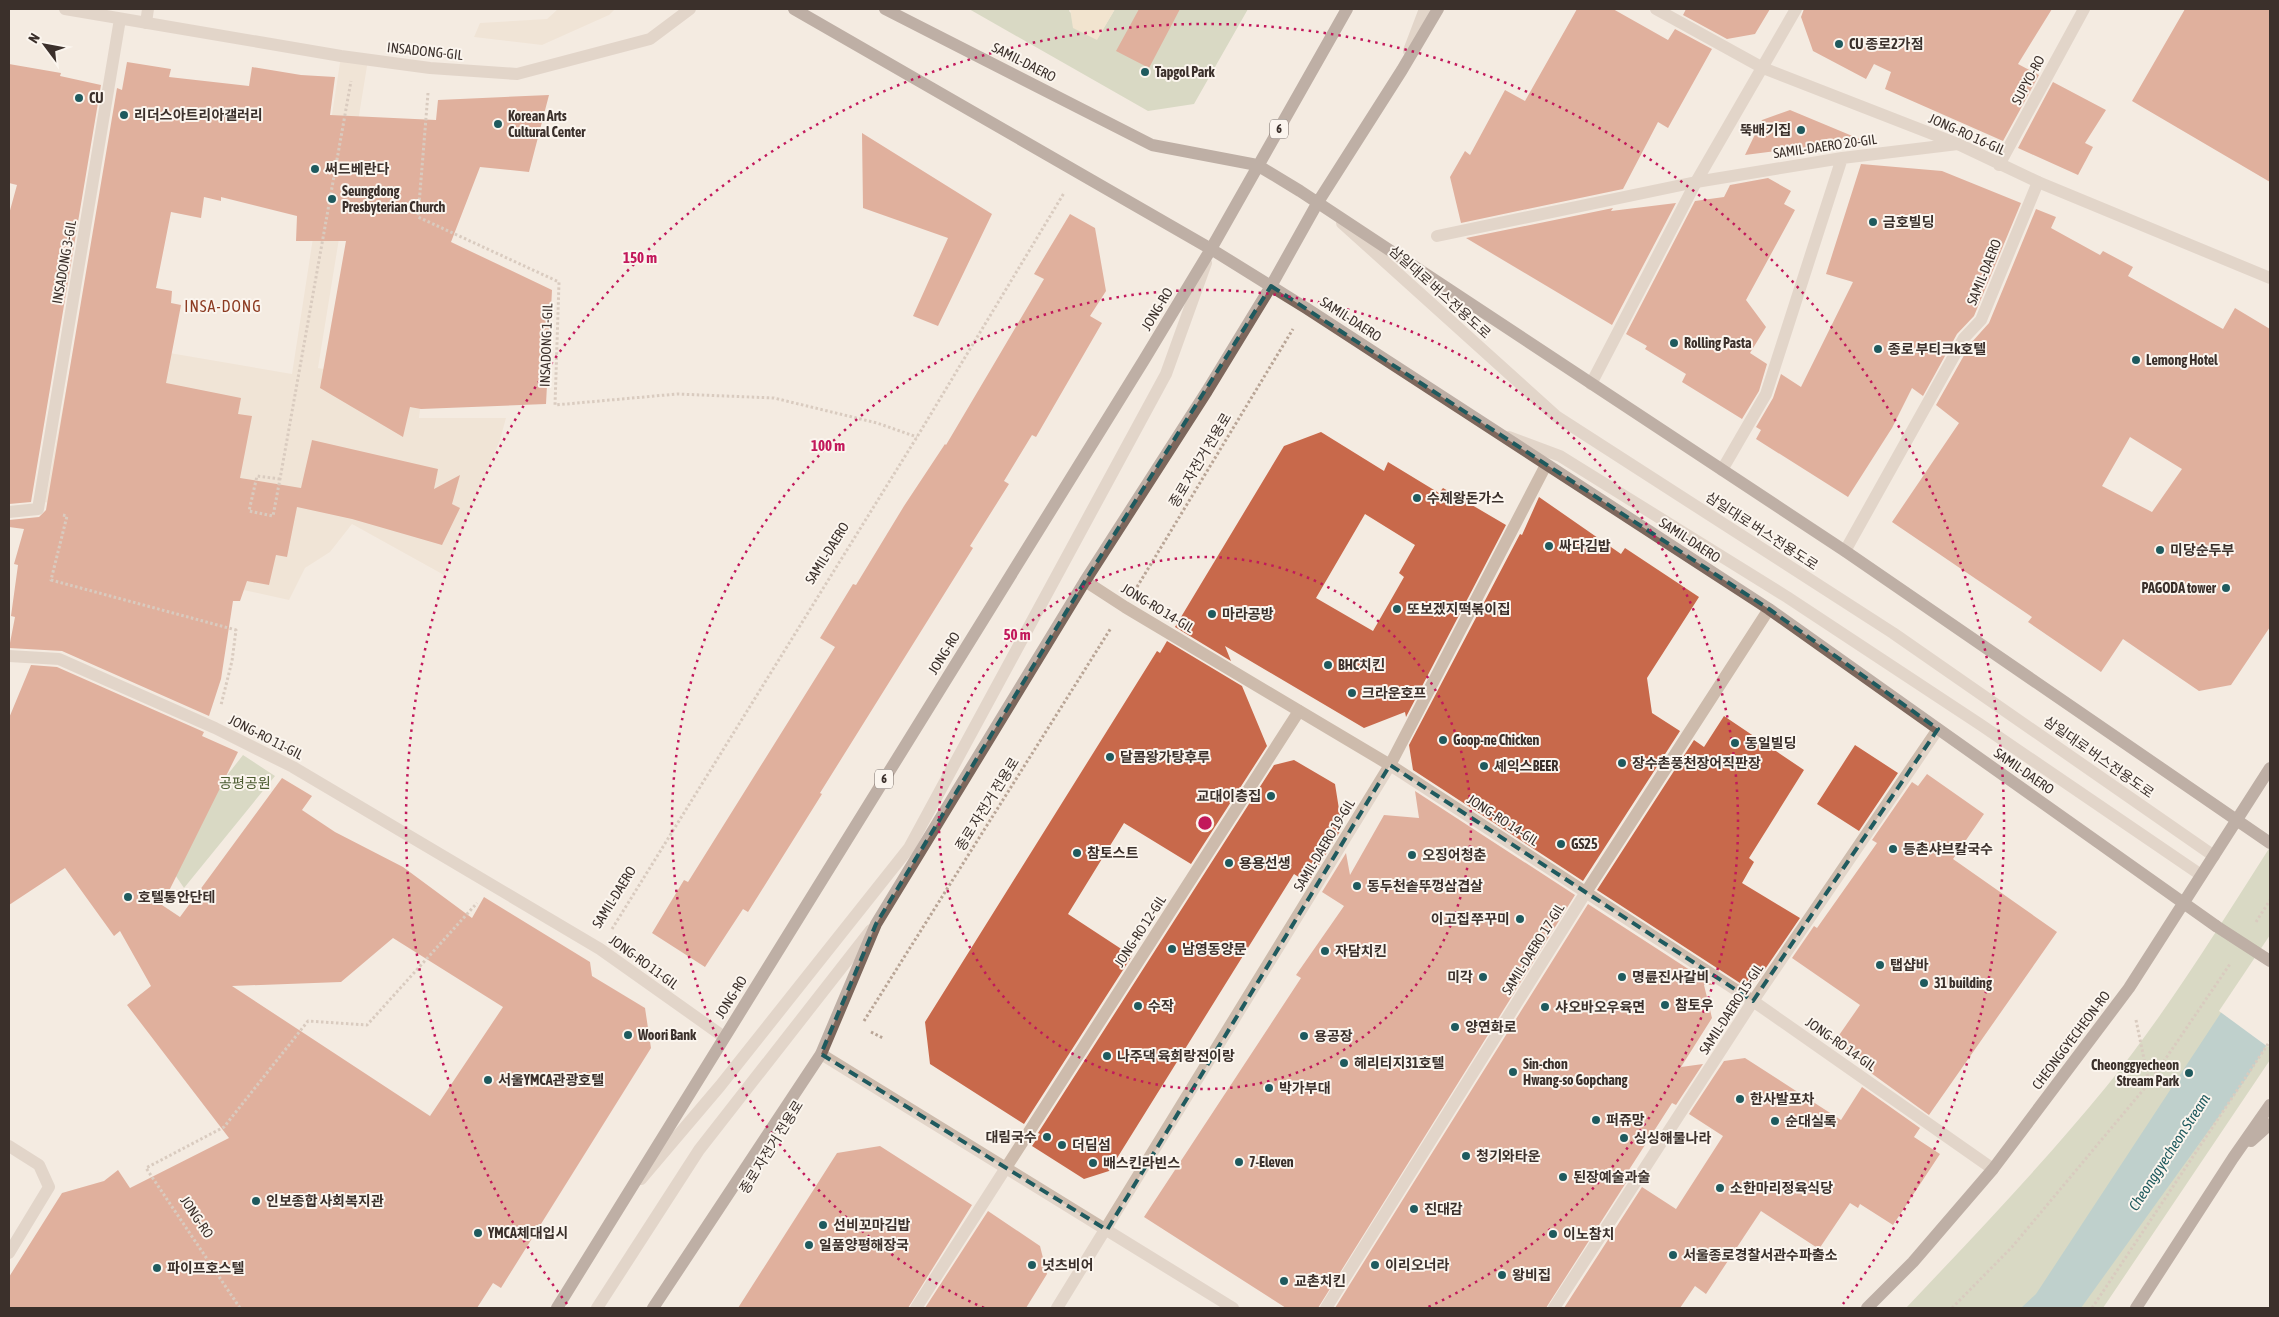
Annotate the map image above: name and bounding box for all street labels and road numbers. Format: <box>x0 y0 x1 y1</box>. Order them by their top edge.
street label: INSADONG-GIL <box>386 39 464 63</box>
street label: SAMIL-DAERO <box>989 39 1059 85</box>
street label: SUPYO-RO <box>2008 53 2048 107</box>
street label: JONG-RO 16-GIL <box>1926 110 2008 158</box>
road number: 6 <box>1270 120 1288 138</box>
street label: SAMIL-DAERO 20-GIL <box>1772 131 1878 161</box>
street label: INSADONG 3-GIL <box>49 218 79 305</box>
street label: SAMIL-DAERO <box>1964 237 2004 307</box>
street label: 삼일대로 버스전용도로 <box>1386 242 1494 342</box>
street label: JONG-RO <box>1138 285 1176 333</box>
street label: SAMIL-DAERO <box>1317 293 1385 345</box>
street label: INSADONG 1-GIL <box>537 302 555 387</box>
street label: 종로 자전거 전용로 <box>1166 410 1234 510</box>
street label: 삼일대로 버스전용도로 <box>1703 489 1821 573</box>
street label: SAMIL-DAERO <box>1656 514 1724 566</box>
street label: SAMIL-DAERO <box>802 519 852 587</box>
street label: JONG-RO 14-GIL <box>1119 580 1198 636</box>
street label: JONG-RO <box>925 629 963 677</box>
street label: JONG-RO 11-GIL <box>226 711 306 763</box>
street label: 삼일대로 버스전용도로 <box>2041 713 2157 801</box>
street label: SAMIL-DAERO <box>1991 744 2057 798</box>
street label: 종로 자전거 전용로 <box>952 754 1022 854</box>
road number: 6 <box>875 770 893 789</box>
street label: JONG-RO 14-GIL <box>1464 791 1542 849</box>
street label: SAMIL-DAERO 19-GIL <box>1290 796 1358 894</box>
street label: SAMIL-DAERO <box>589 863 639 931</box>
street label: JONG-RO 12-GIL <box>1111 892 1169 970</box>
street label: SAMIL-DAERO 17-GIL <box>1499 900 1568 998</box>
street label: JONG-RO 11-GIL <box>606 932 682 993</box>
street label: SAMIL-DAERO 15-GIL <box>1696 960 1767 1057</box>
street label: JONG-RO <box>712 973 750 1021</box>
street label: CHEONGGYECHEON-RO <box>2029 988 2113 1092</box>
street label: JONG-RO 14-GIL <box>1803 1014 1880 1074</box>
street label: 종로 자전거 전용로 <box>736 1097 806 1197</box>
street label: JONG-RO <box>177 1193 217 1241</box>

